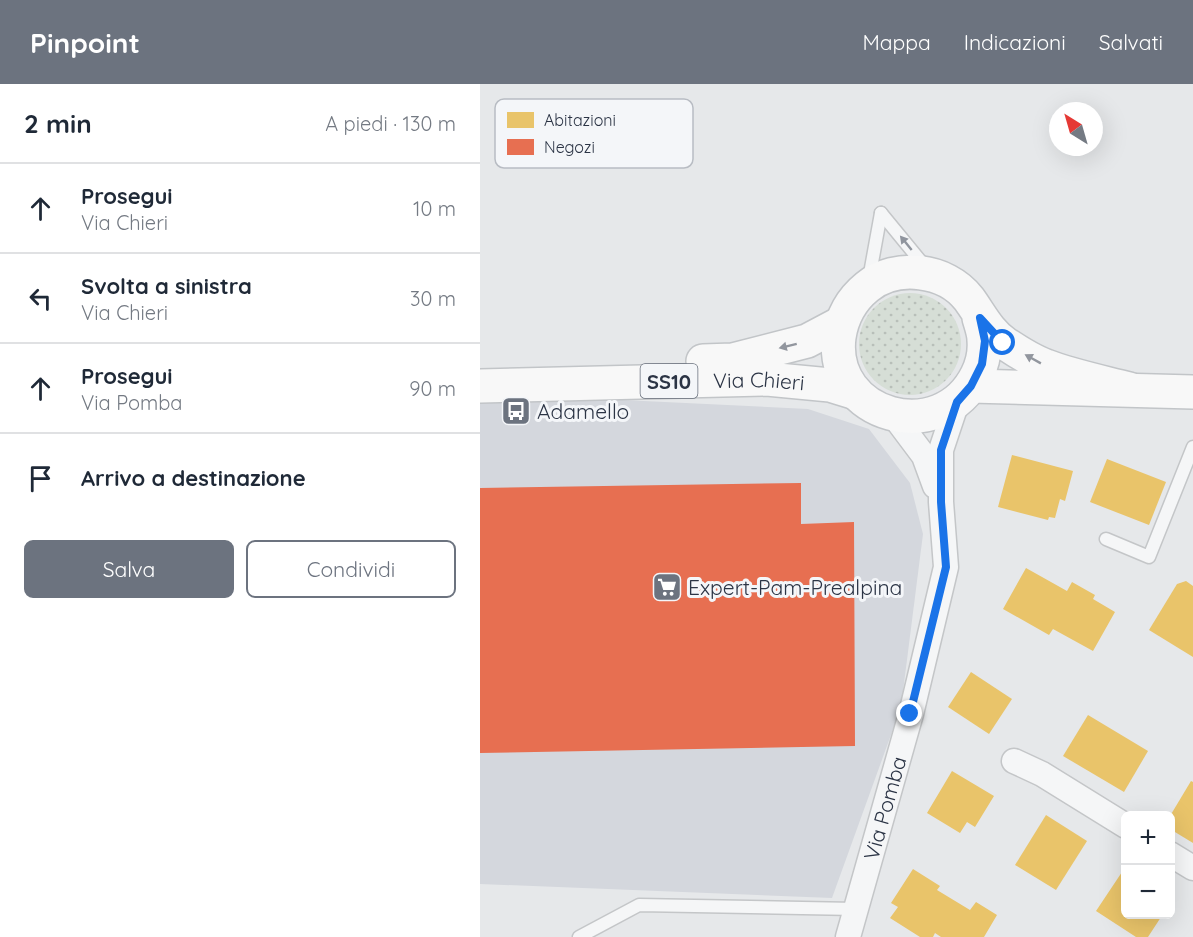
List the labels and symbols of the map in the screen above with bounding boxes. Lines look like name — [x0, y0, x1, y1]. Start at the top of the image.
legend — [495, 99, 693, 168]
north arrow — [1049, 102, 1103, 156]
text: Abitazioni — [544, 110, 616, 130]
text: Negozi — [544, 137, 595, 157]
one-way arrow — [901, 236, 913, 251]
route start — [989, 329, 1015, 355]
one-way arrow — [779, 342, 798, 352]
one-way arrow — [1025, 354, 1041, 365]
road number: SS10 — [640, 364, 698, 398]
street label: Via Chieri — [713, 366, 806, 396]
bus stop icon: Adamello — [500, 395, 532, 427]
place label: Adamello — [537, 398, 629, 424]
supermarket icon: Expert-Pam-Prealpina — [651, 571, 683, 603]
place label: Expert-Pam-Prealpina — [688, 574, 902, 600]
route end — [896, 700, 922, 726]
street label: Via Pomba — [857, 753, 911, 863]

